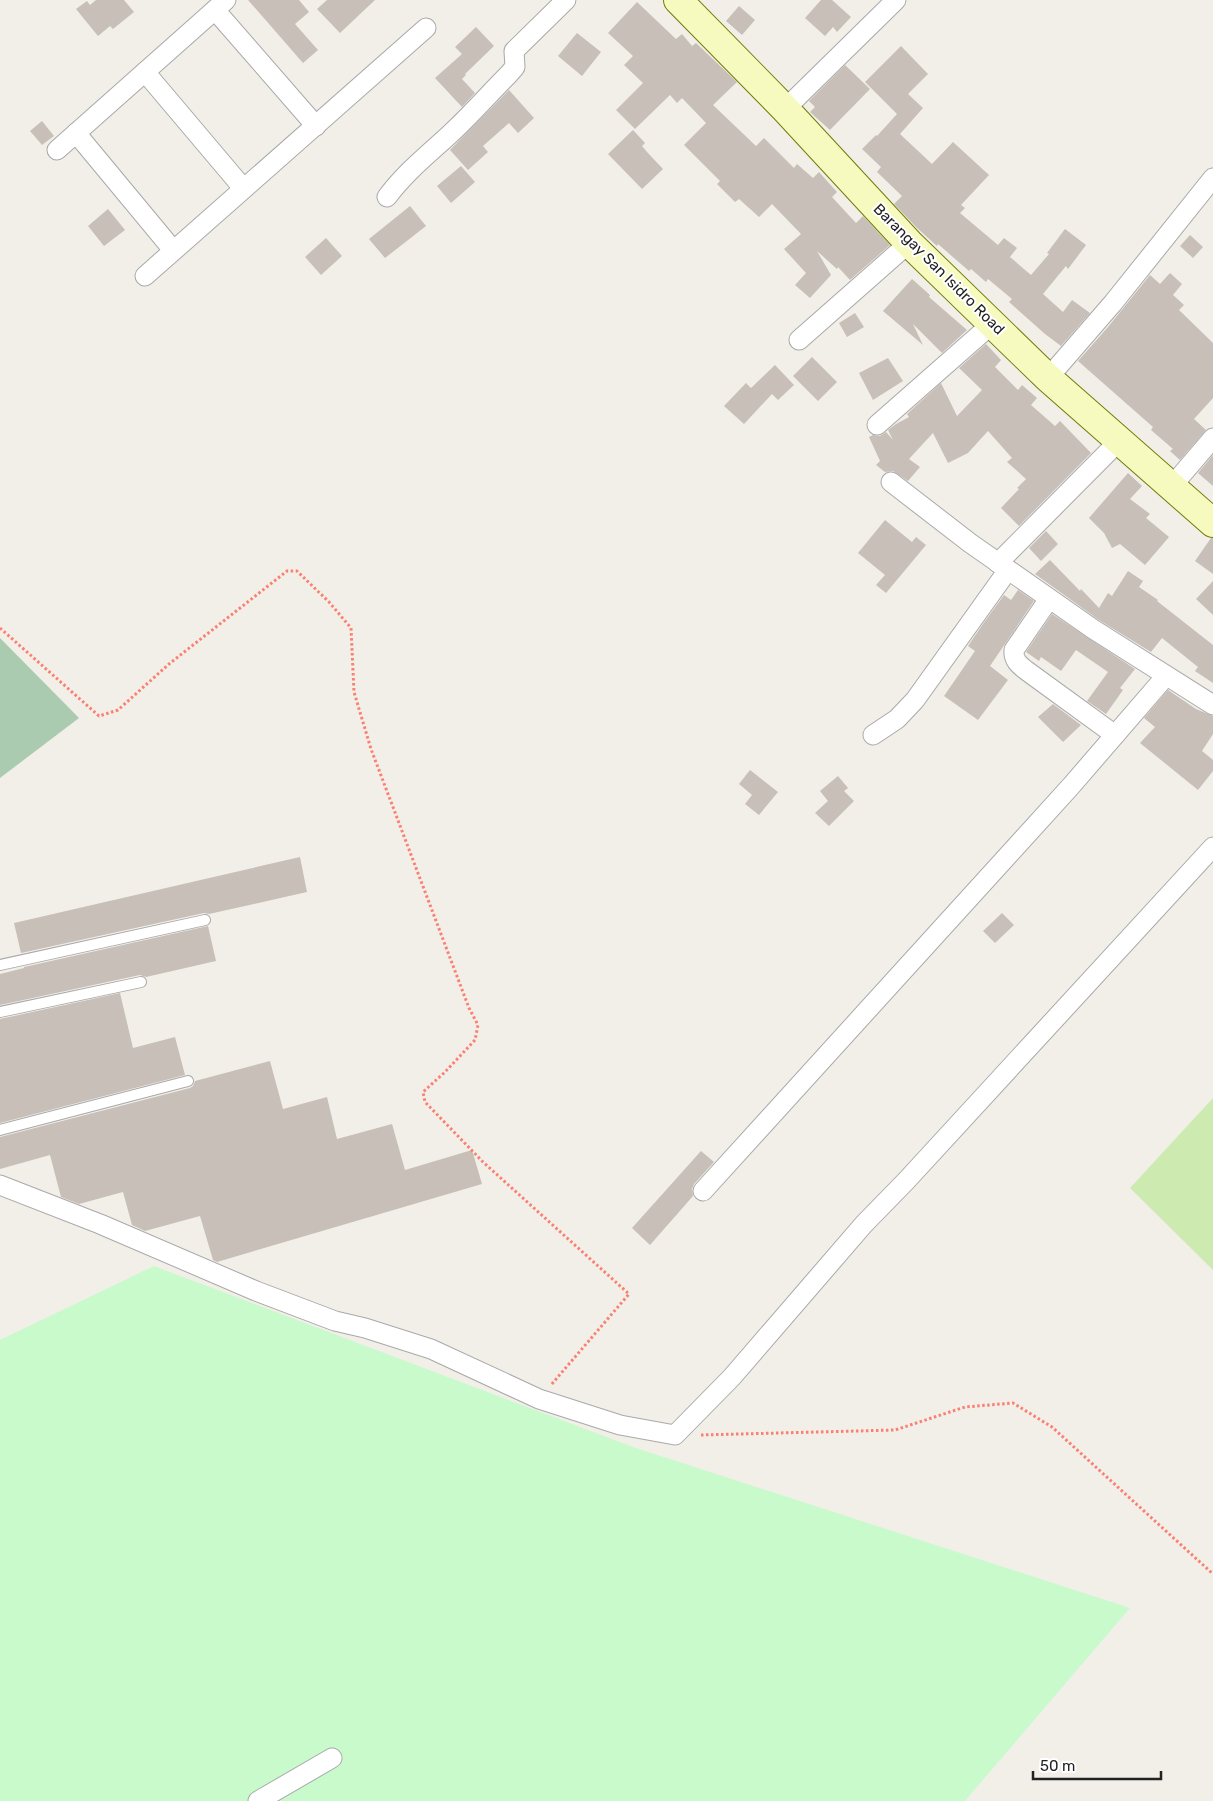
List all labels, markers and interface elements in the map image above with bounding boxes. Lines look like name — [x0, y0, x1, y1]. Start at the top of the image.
street label: Barangay San Isidro Road — [870, 200, 1008, 338]
scale bar — [1033, 1748, 1160, 1780]
text: 50 m — [1040, 1757, 1075, 1775]

